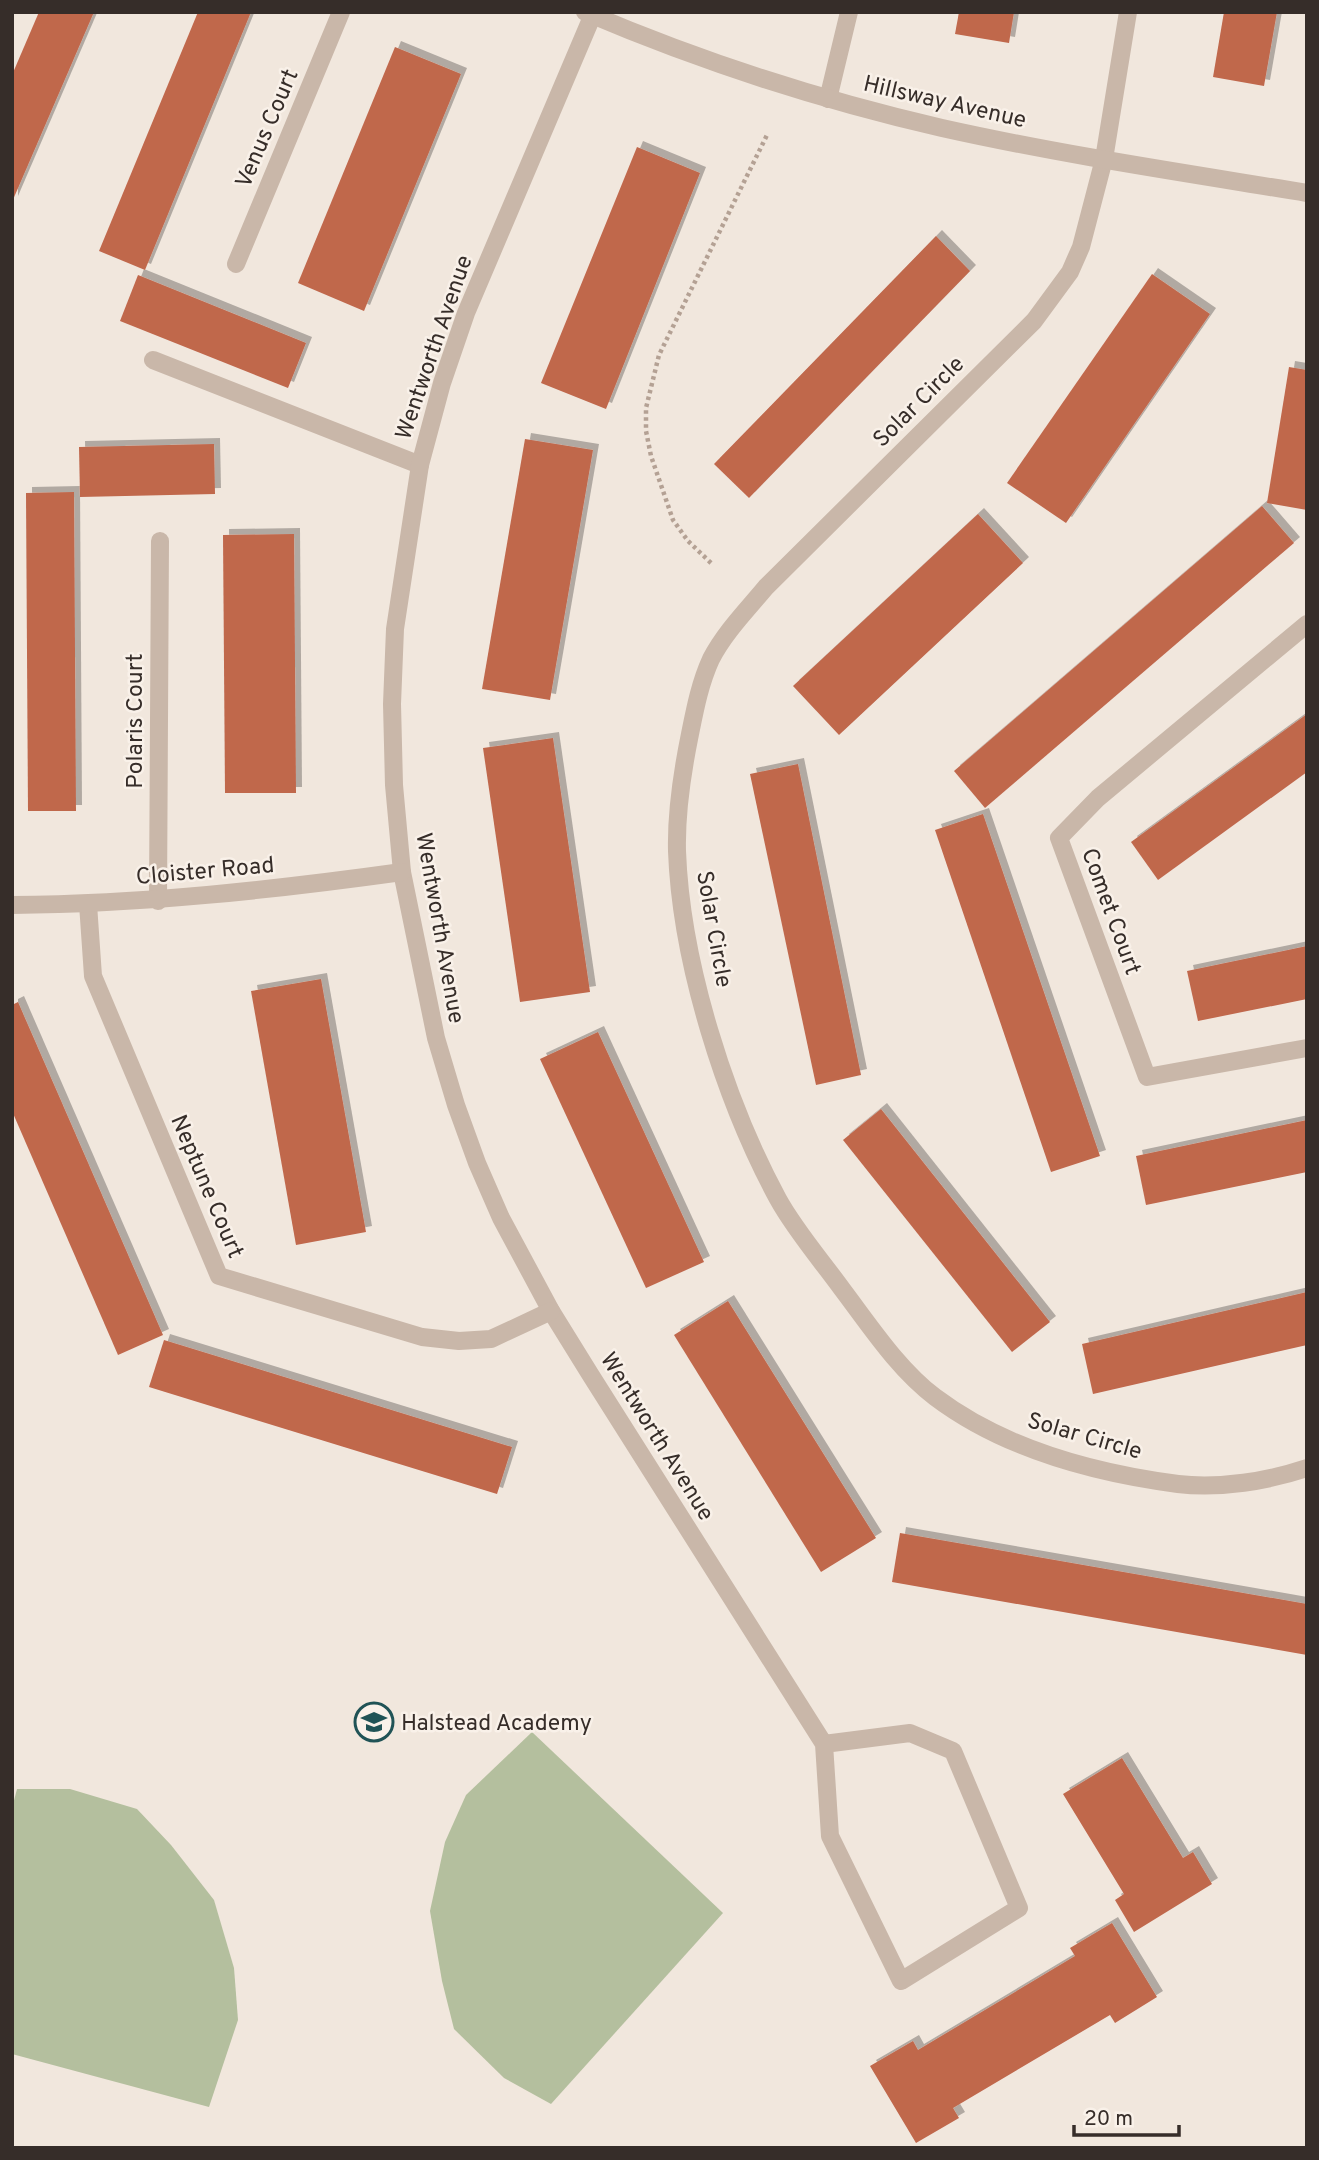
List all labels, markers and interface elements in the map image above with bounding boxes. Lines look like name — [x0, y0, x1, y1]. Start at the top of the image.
street label: Venus Court — [230, 65, 306, 193]
street label: Hillsway Avenue — [860, 71, 1029, 136]
street label: Wentworth Avenue — [390, 252, 481, 444]
street label: Solar Circle — [868, 351, 972, 455]
street label: Polaris Court — [122, 653, 151, 789]
street label: Wentworth Avenue — [407, 831, 470, 1026]
street label: Comet Court — [1073, 845, 1146, 979]
street label: Cloister Road — [135, 852, 276, 893]
street label: Solar Circle — [688, 869, 737, 990]
street label: Neptune Court — [162, 1111, 249, 1263]
street label: Wentworth Avenue — [592, 1348, 719, 1527]
street label: Solar Circle — [1024, 1407, 1145, 1468]
school or university icon: Halstead Academy — [353, 1701, 395, 1743]
place label: Halstead Academy — [401, 1710, 592, 1739]
scale bar — [1074, 2094, 1179, 2138]
text: 20 m — [1084, 2106, 1133, 2133]

